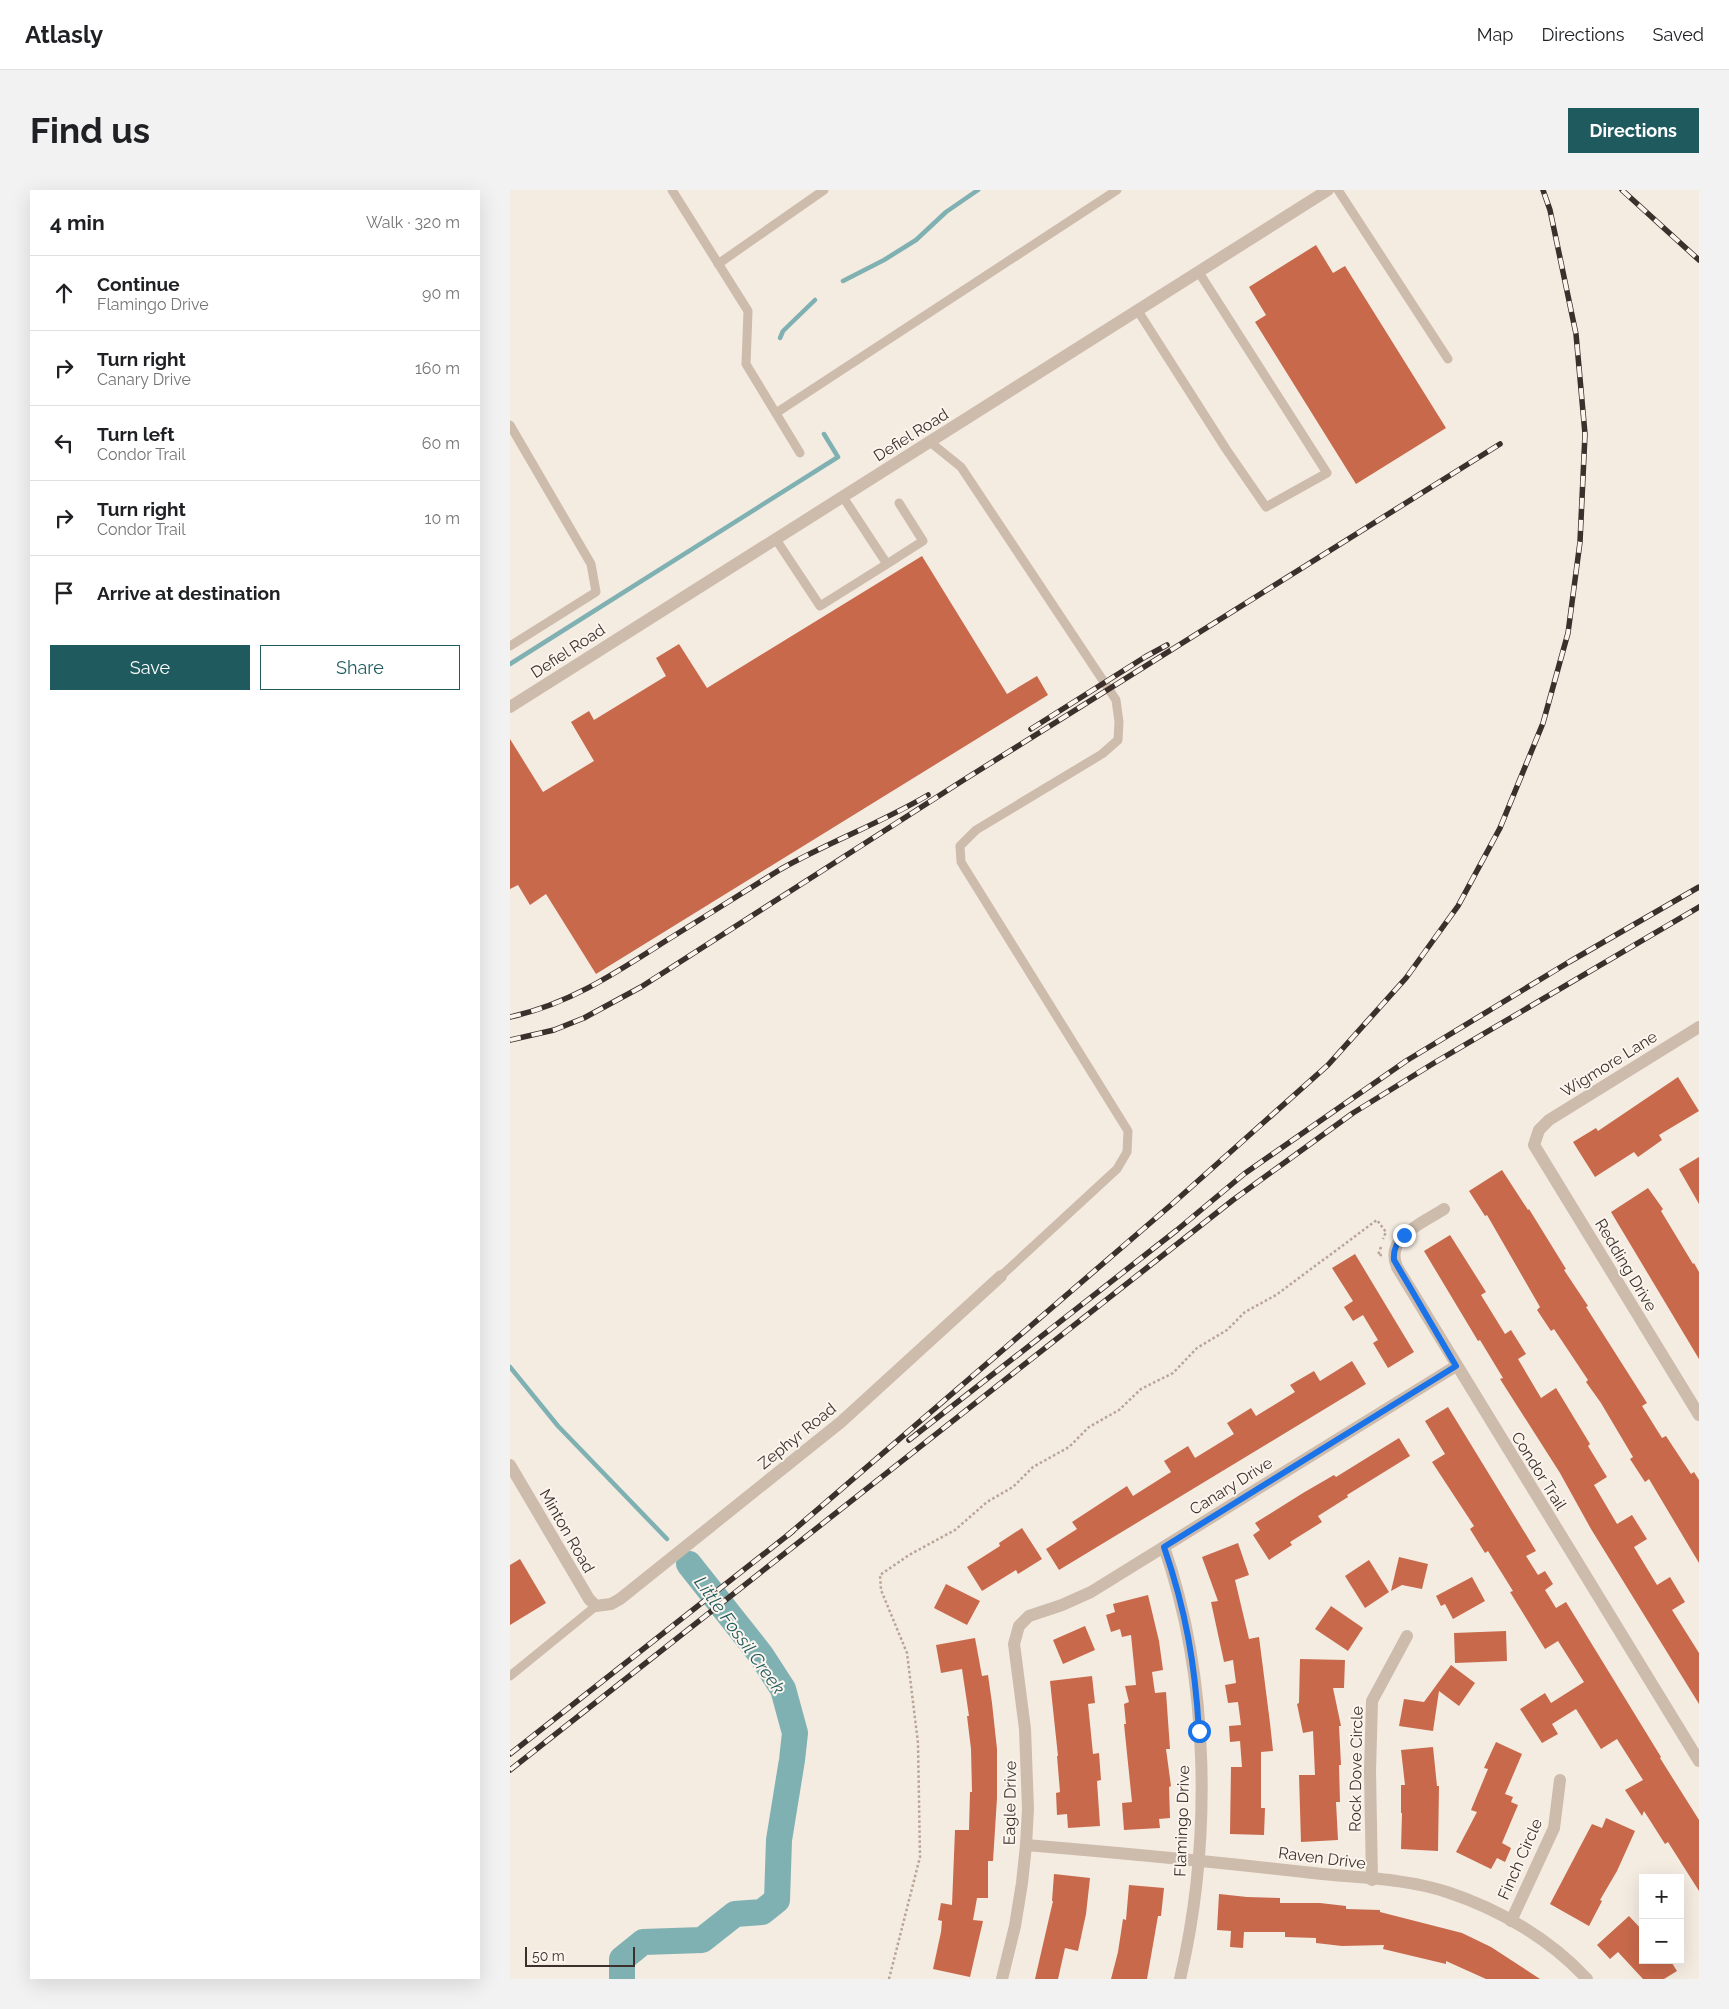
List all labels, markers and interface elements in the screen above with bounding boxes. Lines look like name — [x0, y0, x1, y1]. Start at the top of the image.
text: Atlasly — [25, 20, 103, 49]
text: Map — [1477, 24, 1513, 45]
text: Directions — [1541, 24, 1625, 45]
text: Saved — [1653, 24, 1704, 45]
button: Directions — [1568, 108, 1699, 153]
text: Find us — [30, 110, 150, 151]
text: 4 min — [50, 210, 105, 235]
text: Walk · 320 m — [366, 213, 460, 232]
text: Continue — [97, 273, 180, 295]
icon: ahead — [50, 279, 78, 307]
text: 90 m — [422, 284, 460, 303]
text: Flamingo Drive — [97, 295, 209, 314]
text: Turn right — [97, 348, 186, 370]
icon: right — [50, 354, 78, 382]
text: 160 m — [415, 359, 460, 378]
text: Canary Drive — [97, 370, 191, 389]
street label: Defiel Road — [870, 405, 952, 465]
text: Turn left — [97, 423, 174, 445]
icon: left — [50, 429, 78, 457]
text: 60 m — [422, 434, 460, 453]
text: Condor Trail — [97, 445, 186, 464]
text: Turn right — [97, 498, 186, 520]
icon: right — [50, 504, 78, 532]
text: 10 m — [425, 509, 460, 528]
text: Condor Trail — [97, 520, 186, 539]
icon: arrive — [50, 579, 78, 607]
text: Arrive at destination — [97, 582, 281, 604]
street label: Defiel Road — [527, 620, 609, 682]
button: Save — [50, 645, 250, 690]
button: Share — [260, 645, 460, 690]
street label: Wigmore Lane — [1557, 1027, 1661, 1101]
street label: Redding Drive — [1591, 1215, 1661, 1315]
route end — [1393, 1224, 1416, 1247]
street label: Zephyr Road — [754, 1399, 840, 1473]
street label: Condor Trail — [1507, 1428, 1571, 1514]
street label: Canary Drive — [1186, 1453, 1276, 1519]
street label: Minton Road — [535, 1486, 599, 1576]
water label: Little Fossil Creek — [690, 1572, 790, 1698]
street label: Rock Dove Circle — [1345, 1706, 1367, 1832]
route start — [1188, 1720, 1211, 1743]
street label: Eagle Drive — [1000, 1761, 1020, 1845]
street label: Flamingo Drive — [1171, 1765, 1193, 1877]
street label: Finch Circle — [1494, 1815, 1546, 1903]
street label: Raven Drive — [1277, 1843, 1367, 1873]
map controls — [1639, 1874, 1684, 1964]
button: + — [1639, 1874, 1684, 1919]
button: − — [1639, 1919, 1684, 1964]
scale bar — [525, 1944, 635, 1967]
text: 50 m — [532, 1948, 565, 1964]

